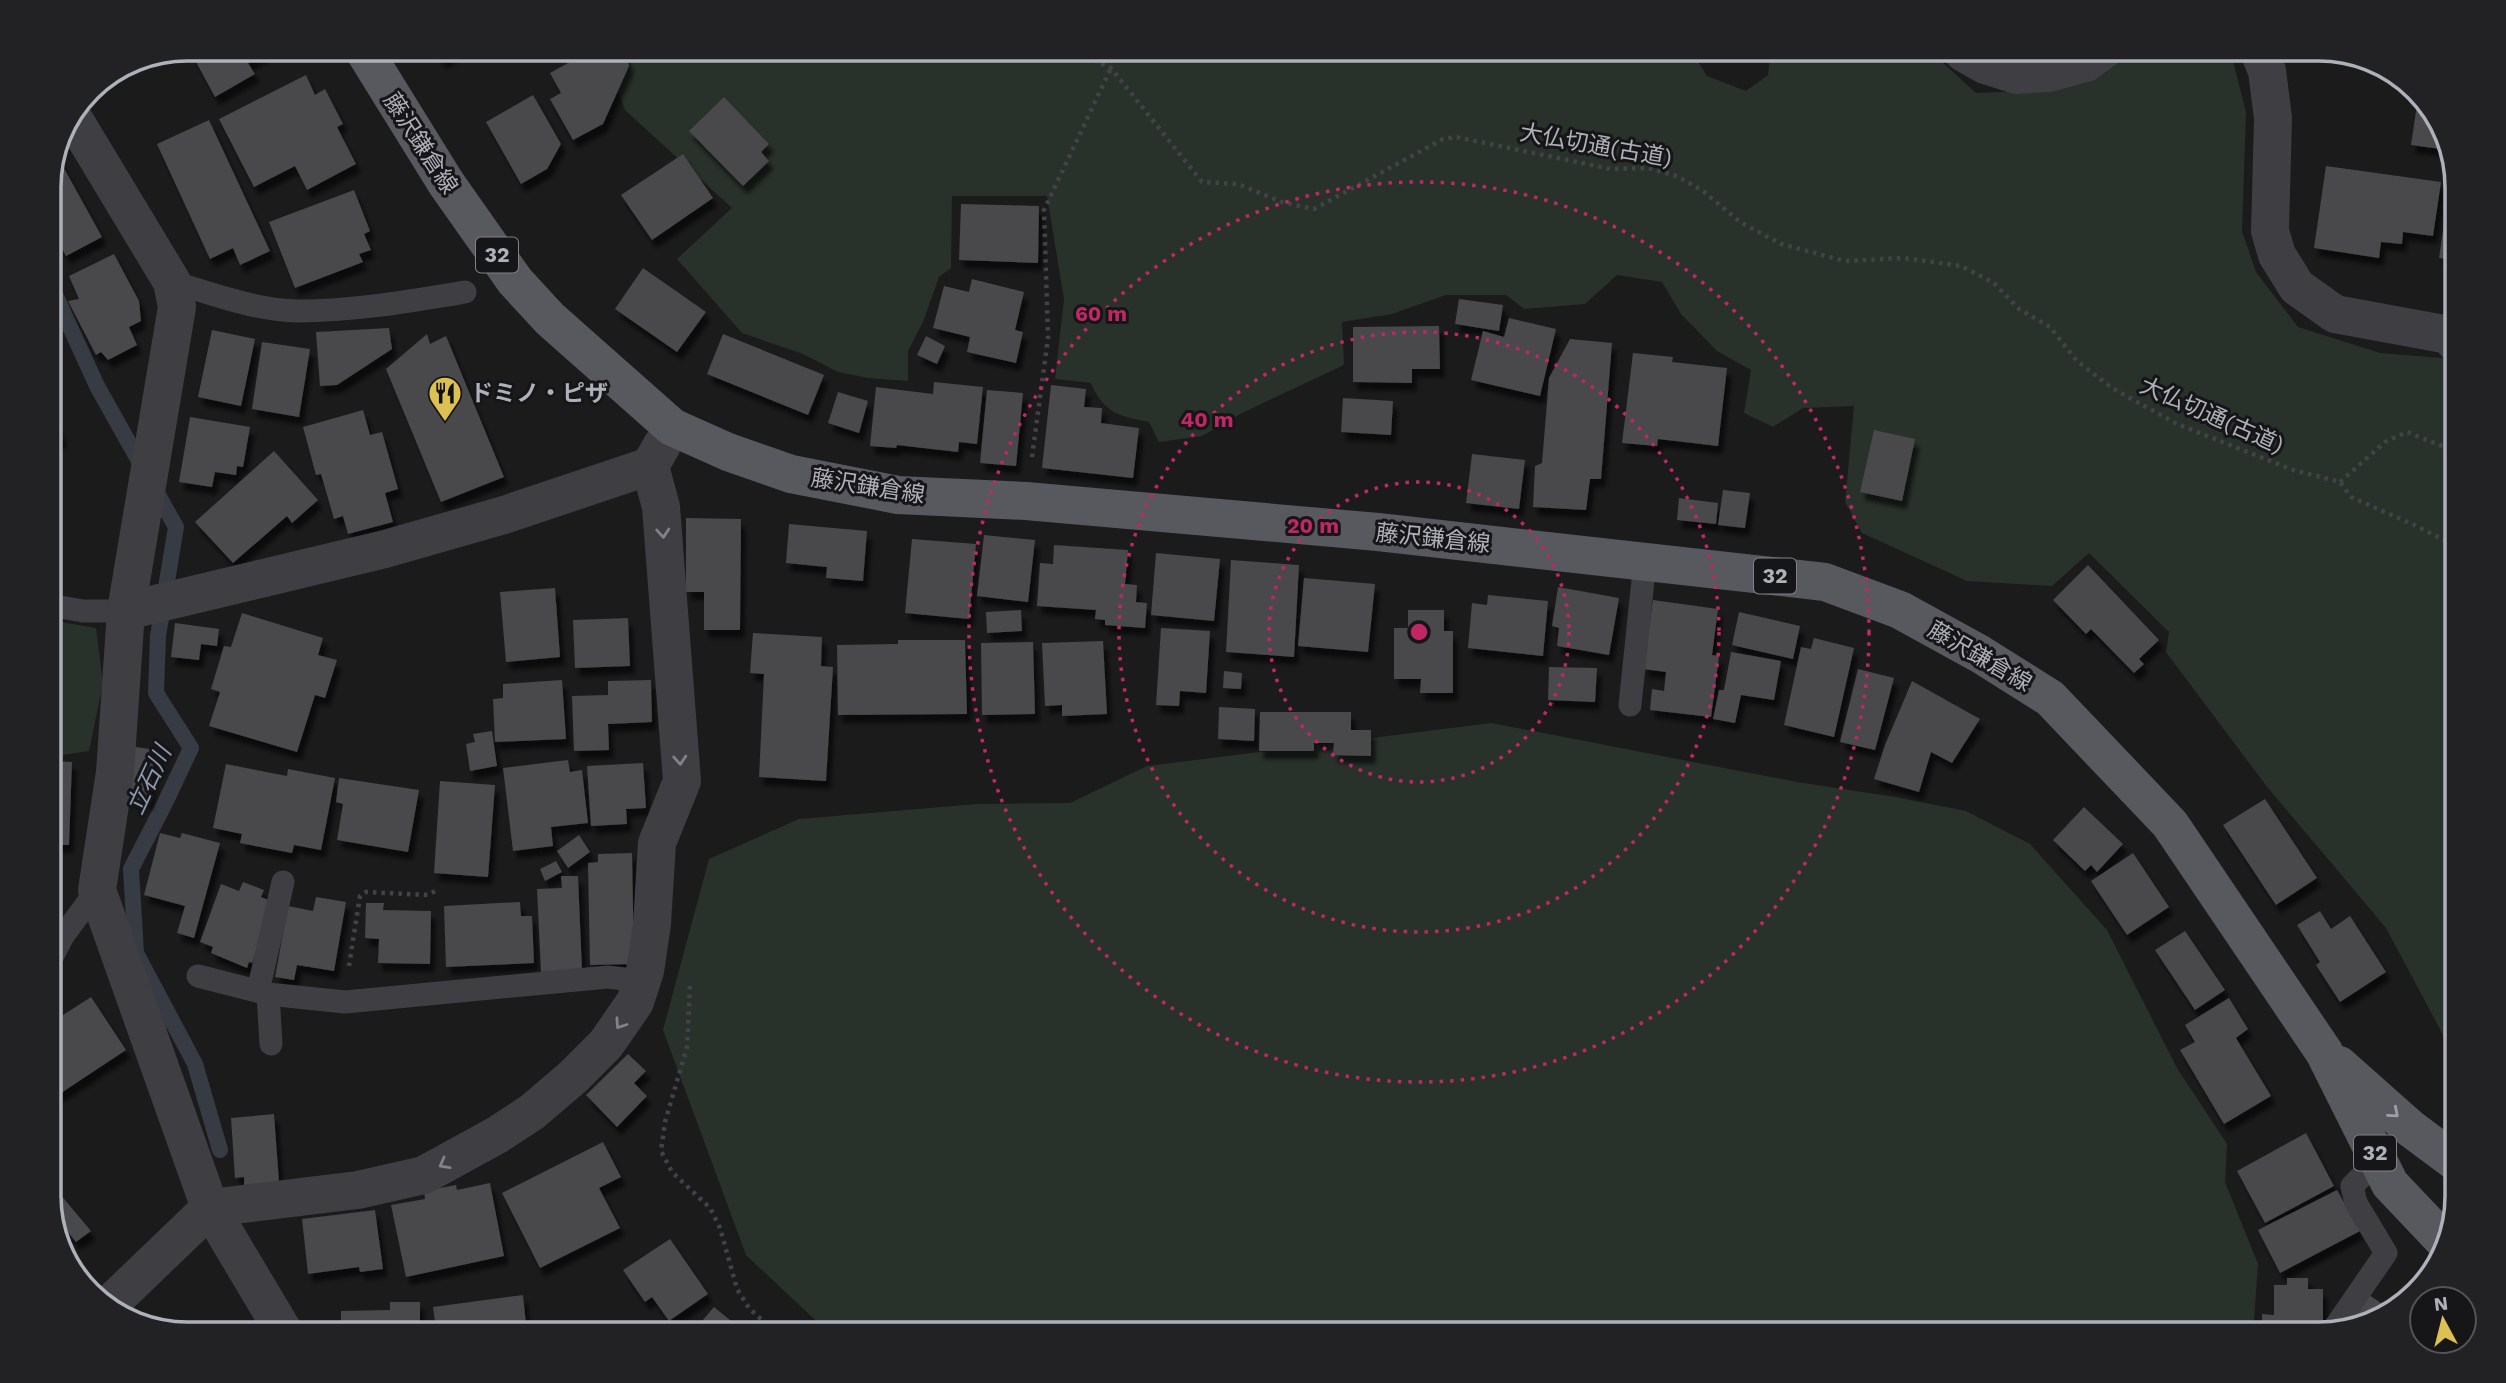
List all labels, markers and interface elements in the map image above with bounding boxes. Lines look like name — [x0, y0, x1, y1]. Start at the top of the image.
street label: 藤沢鎌倉線 — [378, 88, 463, 199]
street label: 大仏切通(古道) — [1518, 119, 1674, 172]
road number: 32 — [476, 238, 518, 272]
text: 60 m — [1075, 301, 1127, 326]
street label: 大仏切通(古道) — [2136, 372, 2288, 459]
restaurant icon: ドミノ・ピザ — [426, 374, 464, 423]
place label: ドミノ・ピザ — [470, 380, 608, 407]
text: 40 m — [1181, 407, 1233, 432]
street label: 藤沢鎌倉線 — [809, 464, 927, 509]
text: 20 m — [1287, 513, 1339, 538]
street label: 藤沢鎌倉線 — [1374, 519, 1492, 558]
one-way arrow — [655, 528, 670, 539]
road number: 32 — [1754, 558, 1796, 594]
street label: 藤沢鎌倉線 — [1923, 616, 2036, 697]
centre of rings — [1407, 620, 1431, 644]
water label: 立石川 — [121, 739, 178, 819]
one-way arrow — [673, 754, 688, 765]
one-way arrow — [615, 1017, 628, 1030]
one-way arrow — [2385, 1105, 2398, 1117]
road number: 32 — [2354, 1136, 2396, 1170]
one-way arrow — [438, 1156, 451, 1170]
north arrow — [2408, 1285, 2478, 1355]
text: N — [2433, 1291, 2449, 1316]

